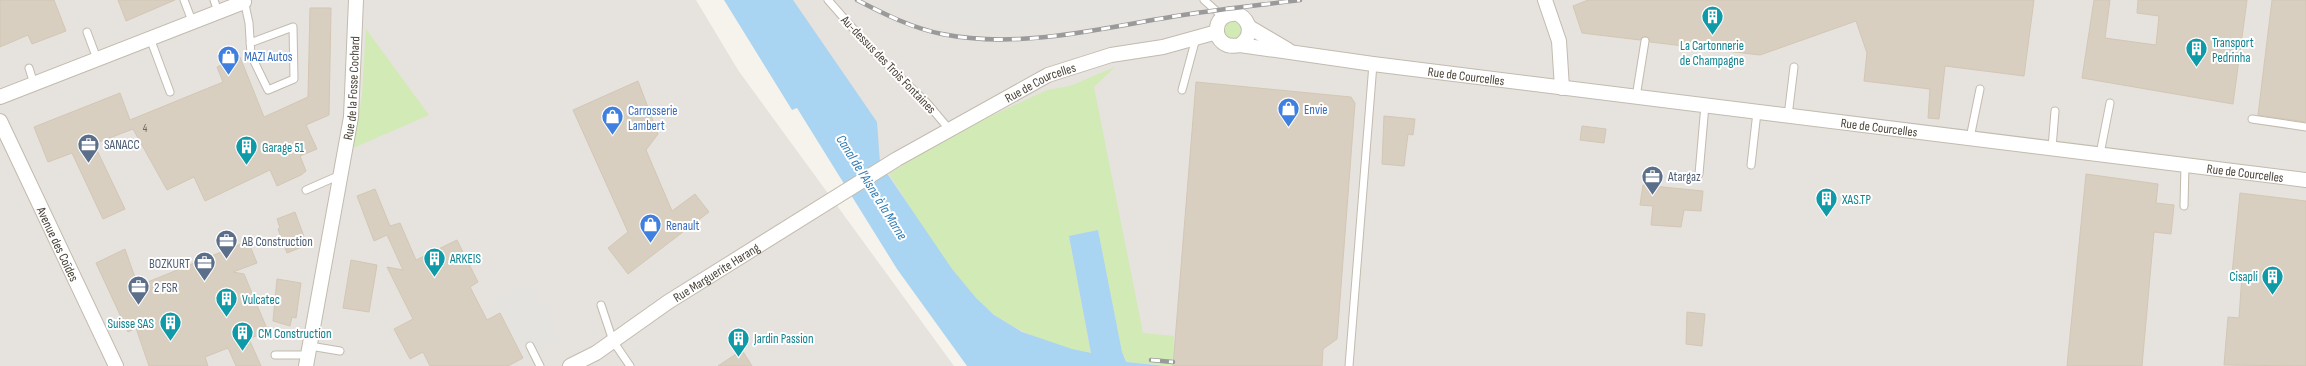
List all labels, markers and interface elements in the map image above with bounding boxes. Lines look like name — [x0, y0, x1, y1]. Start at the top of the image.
building icon: La Cartonnerie de Champagne — [1699, 4, 1725, 37]
street label: Au-dessus des Trois Fontaines — [837, 12, 939, 117]
place label: Transport Pedrinha — [2212, 35, 2254, 66]
street label: Rue de la Fosse Cochard — [340, 36, 363, 141]
building icon: Transport Pedrinha — [2184, 36, 2210, 69]
place label: La Cartonnerie de Champagne — [1680, 38, 1744, 69]
shop icon: MAZI Autos — [216, 43, 242, 76]
place label: MAZI Autos — [244, 49, 293, 65]
street label: Rue de Courcelles — [1002, 60, 1078, 107]
street label: Rue de Courcelles — [1427, 64, 1506, 89]
shop icon: Envie — [1275, 96, 1301, 129]
place label: Envie — [1304, 102, 1328, 118]
place label: Carrosserie Lambert — [628, 103, 678, 134]
shop icon: Carrosserie Lambert — [599, 104, 625, 137]
street label: Rue de Courcelles — [1840, 115, 1919, 141]
house number: 4 — [143, 122, 148, 135]
office icon: SANACC — [76, 131, 102, 164]
water label: Canal de l'Aisne à la Marne — [832, 132, 911, 243]
building icon: Garage 51 — [234, 134, 260, 167]
place label: SANACC — [104, 137, 140, 153]
place label: Garage 51 — [262, 140, 305, 156]
street label: Rue de Courcelles — [2206, 161, 2285, 186]
office icon: Atargaz — [1639, 163, 1665, 196]
place label: Atargaz — [1667, 169, 1701, 185]
building icon: XAS.TP — [1814, 186, 1840, 219]
place label: XAS.TP — [1841, 192, 1871, 208]
street label: Avenue des Coïdes — [32, 204, 82, 285]
shop icon: Renault — [637, 212, 663, 245]
place label: Renault — [666, 218, 699, 234]
office icon: AB Construction — [214, 228, 240, 261]
place label: AB Construction — [241, 234, 313, 250]
street label: Rue Marguerite Harang — [670, 240, 763, 306]
building icon: ARKEIS — [421, 245, 447, 278]
office icon: BOZKURT — [192, 250, 218, 283]
place label: ARKEIS — [449, 251, 481, 267]
place label: BOZKURT — [149, 256, 190, 272]
building icon: Cisapli — [2260, 263, 2286, 296]
place label: Cisapli — [2229, 269, 2258, 285]
office icon: 2 FSR — [125, 274, 151, 307]
place label: 2 FSR — [154, 280, 178, 296]
building icon: Vulcatec — [214, 286, 240, 319]
place label: Vulcatec — [242, 292, 280, 308]
building icon: Suisse SAS — [157, 310, 183, 343]
place label: Suisse SAS — [107, 316, 154, 332]
building icon: CM Construction — [230, 320, 256, 353]
building icon: Jardin Passion — [725, 325, 751, 358]
place label: CM Construction — [258, 326, 332, 342]
place label: Jardin Passion — [753, 331, 814, 347]

